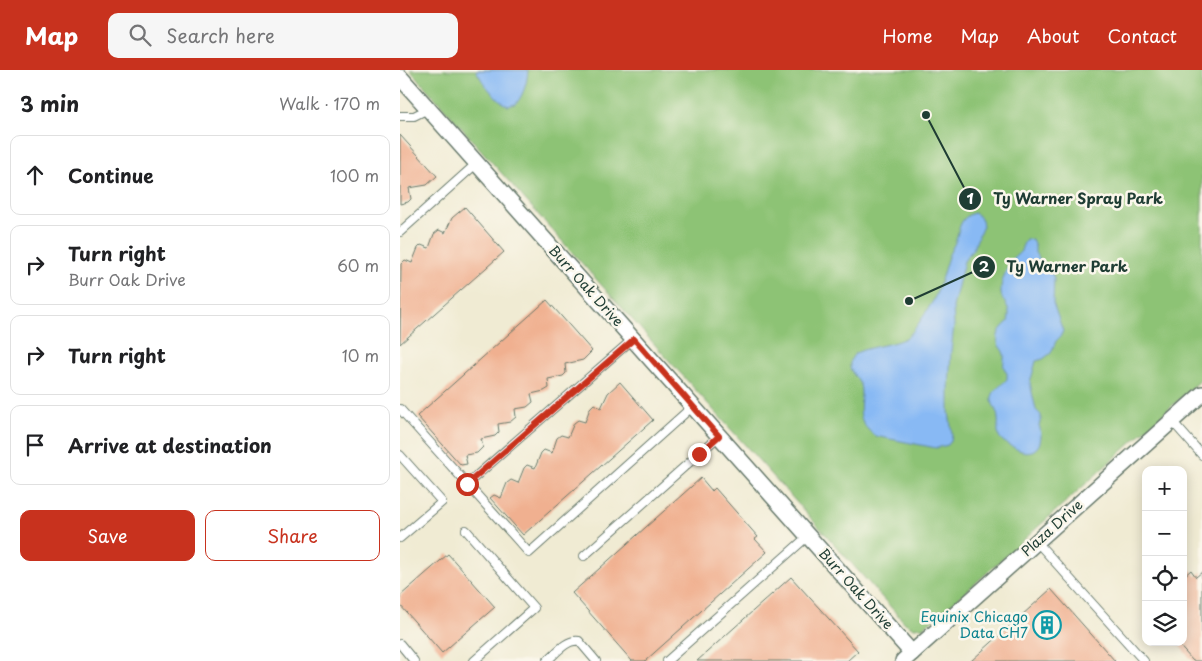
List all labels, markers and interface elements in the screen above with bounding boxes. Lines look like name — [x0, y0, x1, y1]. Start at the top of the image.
search box — [108, 13, 458, 58]
text: Map — [25, 17, 78, 53]
icon: search — [126, 21, 154, 49]
text: Search here — [166, 21, 275, 49]
text: Home — [882, 22, 932, 49]
text: Map — [960, 22, 999, 49]
text: About — [1027, 22, 1079, 49]
text: Contact — [1107, 22, 1177, 49]
text: 3 min — [20, 87, 79, 119]
text: Walk · 170 m — [279, 91, 380, 115]
icon: ahead — [21, 161, 49, 189]
text: Continue — [68, 161, 154, 189]
text: 100 m — [330, 163, 379, 187]
callout: Ty Warner Spray Park — [957, 184, 1173, 214]
text: 1 — [966, 186, 974, 209]
text: Ty Warner Spray Park — [993, 186, 1163, 209]
text: Turn right — [68, 239, 166, 267]
street label: Burr Oak Drive — [544, 240, 629, 331]
icon: right — [21, 251, 49, 279]
callout: Ty Warner Park — [971, 252, 1138, 282]
text: 60 m — [337, 253, 379, 277]
text: 2 — [979, 254, 990, 277]
text: Ty Warner Park — [1006, 254, 1128, 277]
text: Burr Oak Drive — [68, 267, 186, 291]
icon: right — [21, 341, 49, 369]
text: Turn right — [68, 341, 166, 369]
text: 10 m — [342, 343, 379, 367]
icon: arrive — [21, 431, 49, 459]
text: Arrive at destination — [68, 431, 272, 459]
route end — [688, 443, 711, 466]
map controls — [1142, 466, 1187, 646]
button: + — [1142, 466, 1187, 511]
route start — [456, 473, 479, 496]
street label: Plaza Drive — [1016, 494, 1087, 561]
button: Save — [20, 510, 195, 561]
button: Share — [205, 510, 380, 561]
button: − — [1142, 511, 1187, 556]
street label: Burr Oak Drive — [814, 543, 899, 634]
button: locate — [1142, 556, 1187, 601]
button: layers — [1142, 601, 1187, 646]
place label: Equinix Chicago Data CH7 — [921, 606, 1028, 643]
building icon: Equinix Chicago Data CH7 — [1032, 610, 1062, 640]

